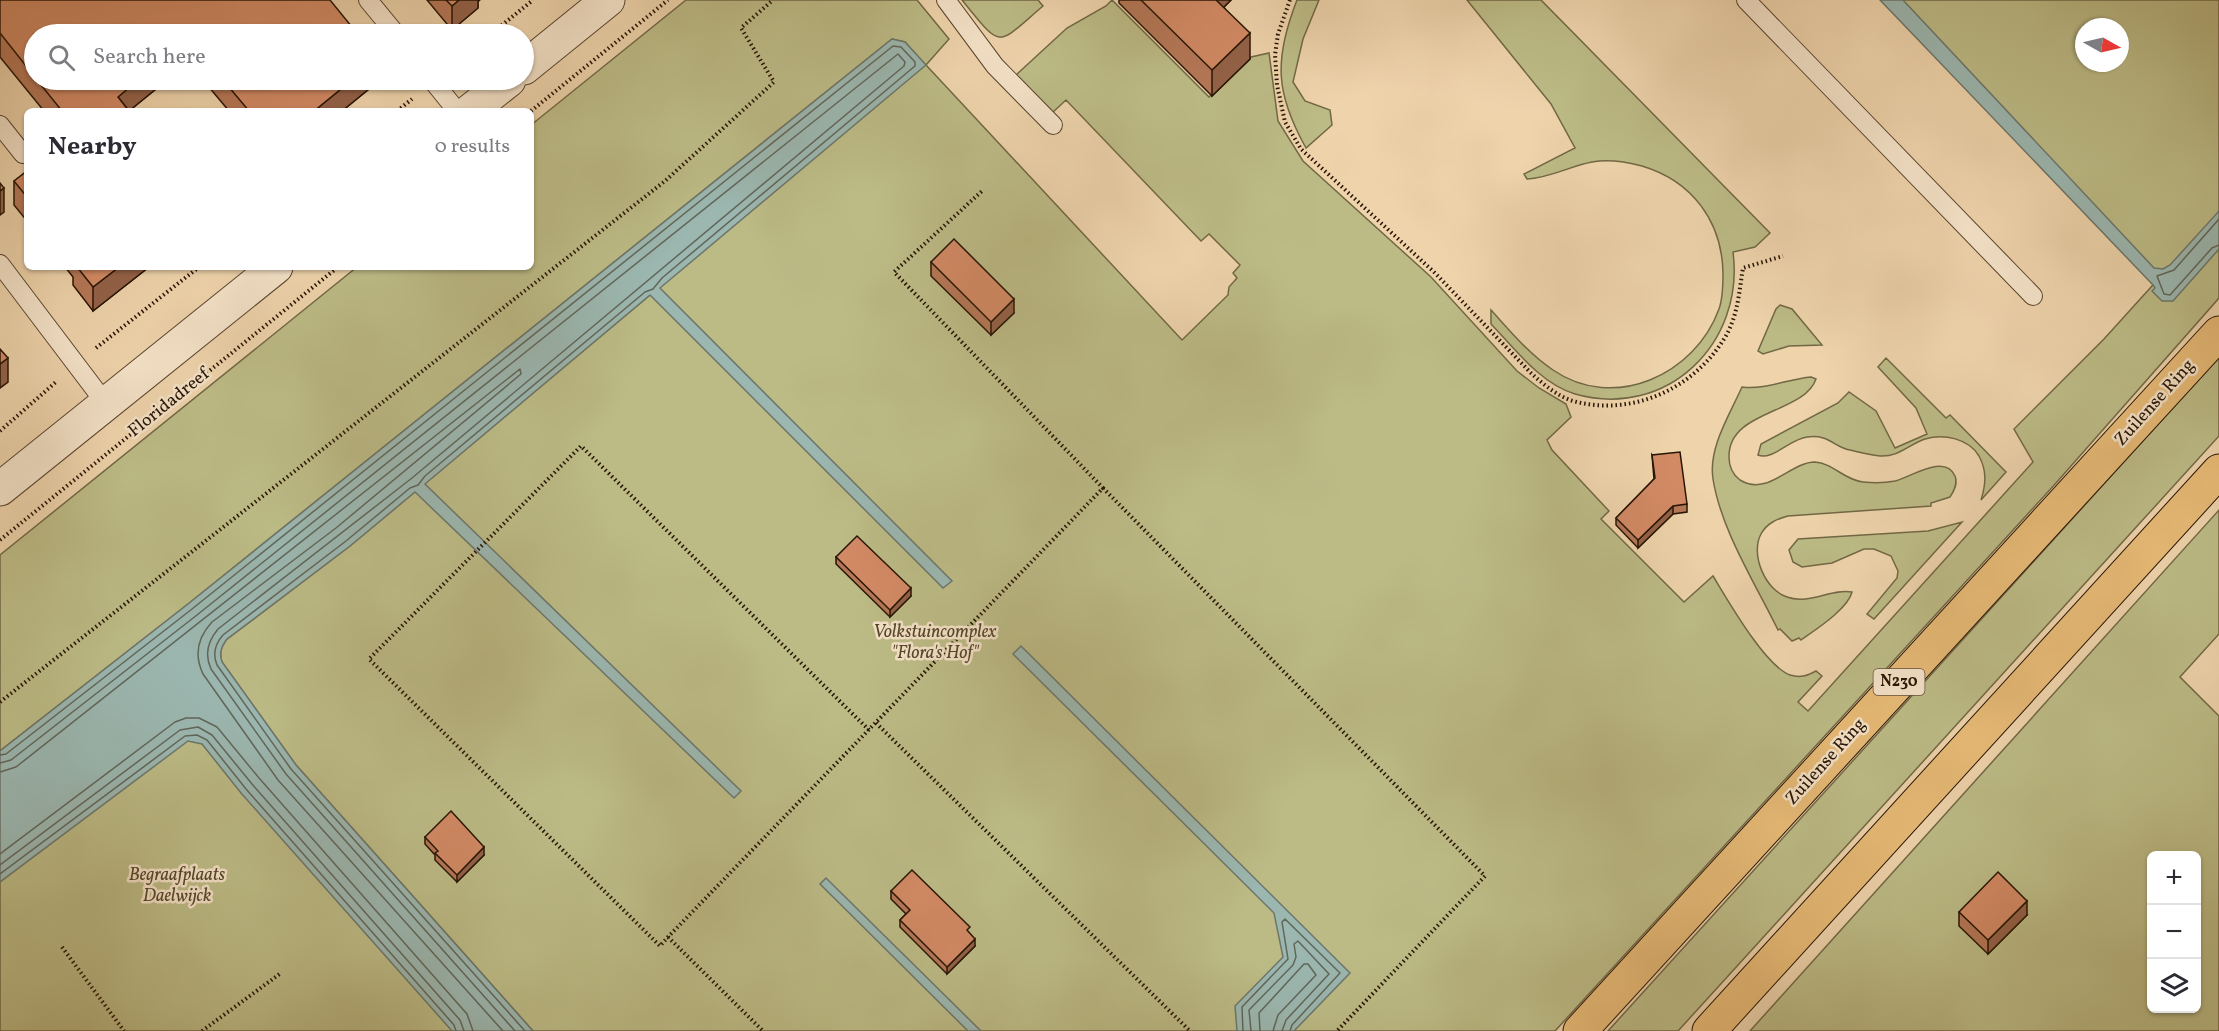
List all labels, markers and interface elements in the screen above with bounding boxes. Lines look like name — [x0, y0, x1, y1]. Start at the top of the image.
north arrow — [2075, 18, 2129, 72]
search box — [24, 24, 534, 90]
icon: search — [45, 41, 78, 74]
text: Search here — [93, 42, 206, 73]
text: Nearby — [48, 129, 137, 165]
text: 0 results — [435, 133, 510, 161]
street label: Zuilense Ring — [2109, 354, 2201, 452]
street label: Floridadreef — [123, 361, 216, 444]
park label: Volkstuincomplex "Flora's Hof" — [873, 620, 997, 666]
road number: N230 — [1874, 669, 1924, 695]
street label: Zuilense Ring — [1780, 713, 1872, 811]
map controls — [2147, 851, 2201, 1013]
button: + — [2147, 851, 2201, 905]
park label: Begraafplaats Daelwijck — [129, 863, 226, 909]
button: − — [2147, 905, 2201, 959]
button: layers — [2147, 959, 2201, 1013]

